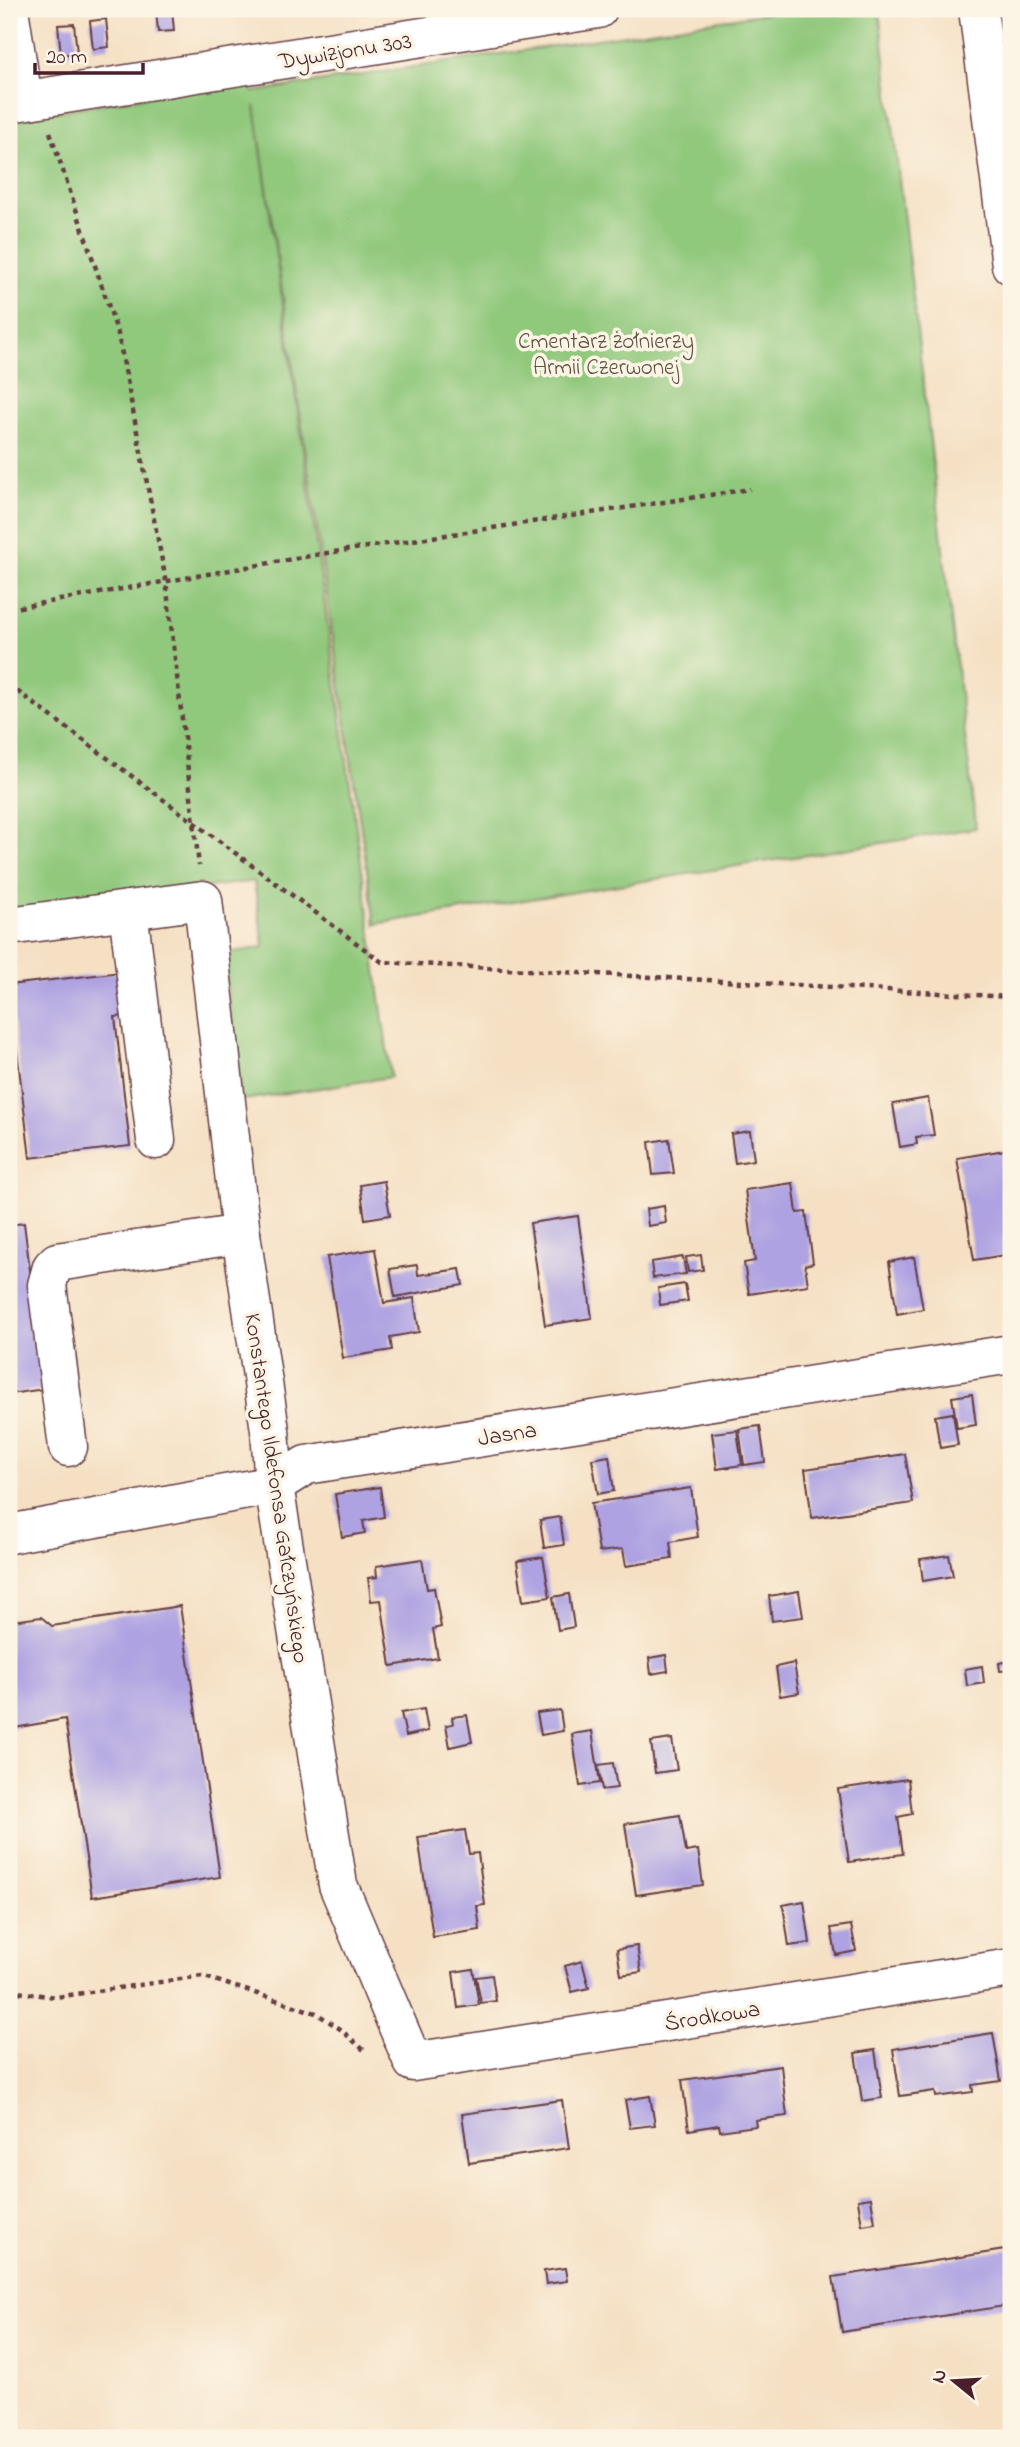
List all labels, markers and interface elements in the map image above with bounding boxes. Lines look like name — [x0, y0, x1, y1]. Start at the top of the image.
street label: Dywizjonu 303 — [276, 26, 415, 81]
scale bar — [35, 32, 144, 76]
text: 20 m — [46, 43, 87, 73]
park label: Cmentarz żołnierzy Armii Czerwonej — [518, 326, 694, 385]
street label: Konstantego Ildefonsa Gałczyńskiego — [233, 1311, 316, 1666]
street label: Jasna — [476, 1415, 539, 1456]
street label: Środkowa — [662, 1994, 763, 2041]
north arrow — [918, 2346, 988, 2416]
text: N — [925, 2366, 955, 2387]

